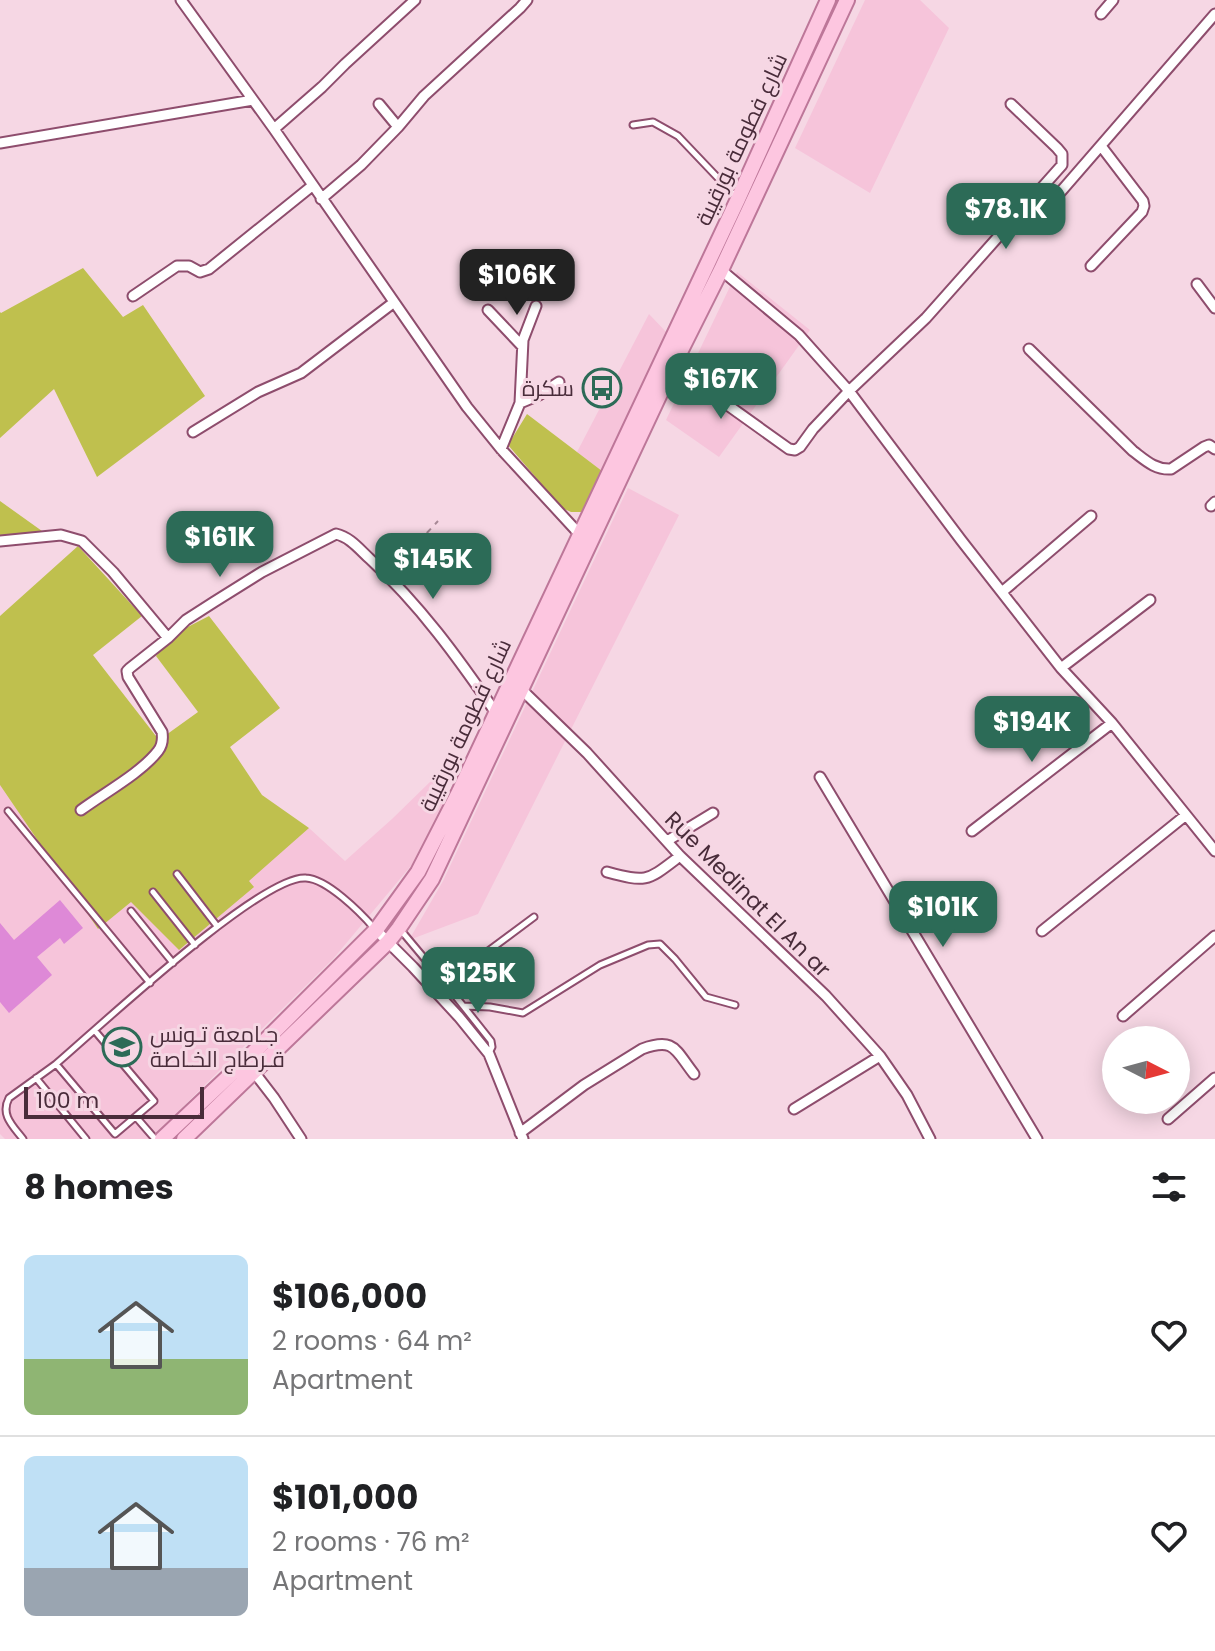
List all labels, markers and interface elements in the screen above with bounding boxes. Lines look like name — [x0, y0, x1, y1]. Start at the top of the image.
street label: شارع فطومة بورقيبة — [688, 48, 795, 231]
pin: $78.1K — [941, 183, 1071, 251]
text: $78.1K — [964, 191, 1048, 227]
pin: $106K — [461, 249, 573, 317]
text: $106K — [478, 257, 556, 293]
pin: $167K — [665, 353, 777, 421]
text: $167K — [683, 361, 759, 397]
bus stop icon: سكرة — [581, 367, 623, 409]
place label: سكرة — [522, 373, 574, 404]
pin: $161K — [164, 511, 276, 579]
text: $161K — [184, 519, 256, 555]
pin: $145K — [377, 533, 489, 601]
text: $145K — [393, 541, 473, 577]
street label: شارع فطومة بورقيبة — [412, 634, 519, 817]
pin: $194K — [976, 696, 1088, 764]
text: $194K — [993, 704, 1071, 740]
street label: Rue Medinat El An ar — [658, 805, 837, 984]
pin: $101K — [887, 881, 999, 949]
text: $101K — [907, 889, 979, 925]
pin: $125K — [422, 947, 534, 1015]
text: $125K — [440, 955, 516, 991]
place label: جـامعة تـونس قـرطاج الخـاصة — [150, 1019, 285, 1075]
school or university icon: جـامعة تـونس قـرطاج الخـاصة — [101, 1026, 143, 1068]
north arrow — [1102, 1026, 1190, 1114]
map controls — [1102, 1026, 1190, 1114]
scale bar — [24, 1083, 204, 1119]
text: 100 m — [36, 1085, 99, 1116]
text: 8 homes — [24, 1163, 174, 1211]
icon: filters — [1147, 1165, 1191, 1209]
text: $106,000 — [272, 1272, 427, 1320]
icon: home — [88, 1287, 184, 1383]
icon: heart — [1147, 1313, 1191, 1357]
text: 2 rooms · 64 m² — [272, 1323, 472, 1359]
text: Apartment — [272, 1362, 413, 1398]
text: $101,000 — [272, 1473, 418, 1521]
icon: home — [88, 1488, 184, 1584]
icon: heart — [1147, 1514, 1191, 1558]
text: 2 rooms · 76 m² — [272, 1524, 470, 1560]
text: Apartment — [272, 1563, 413, 1599]

